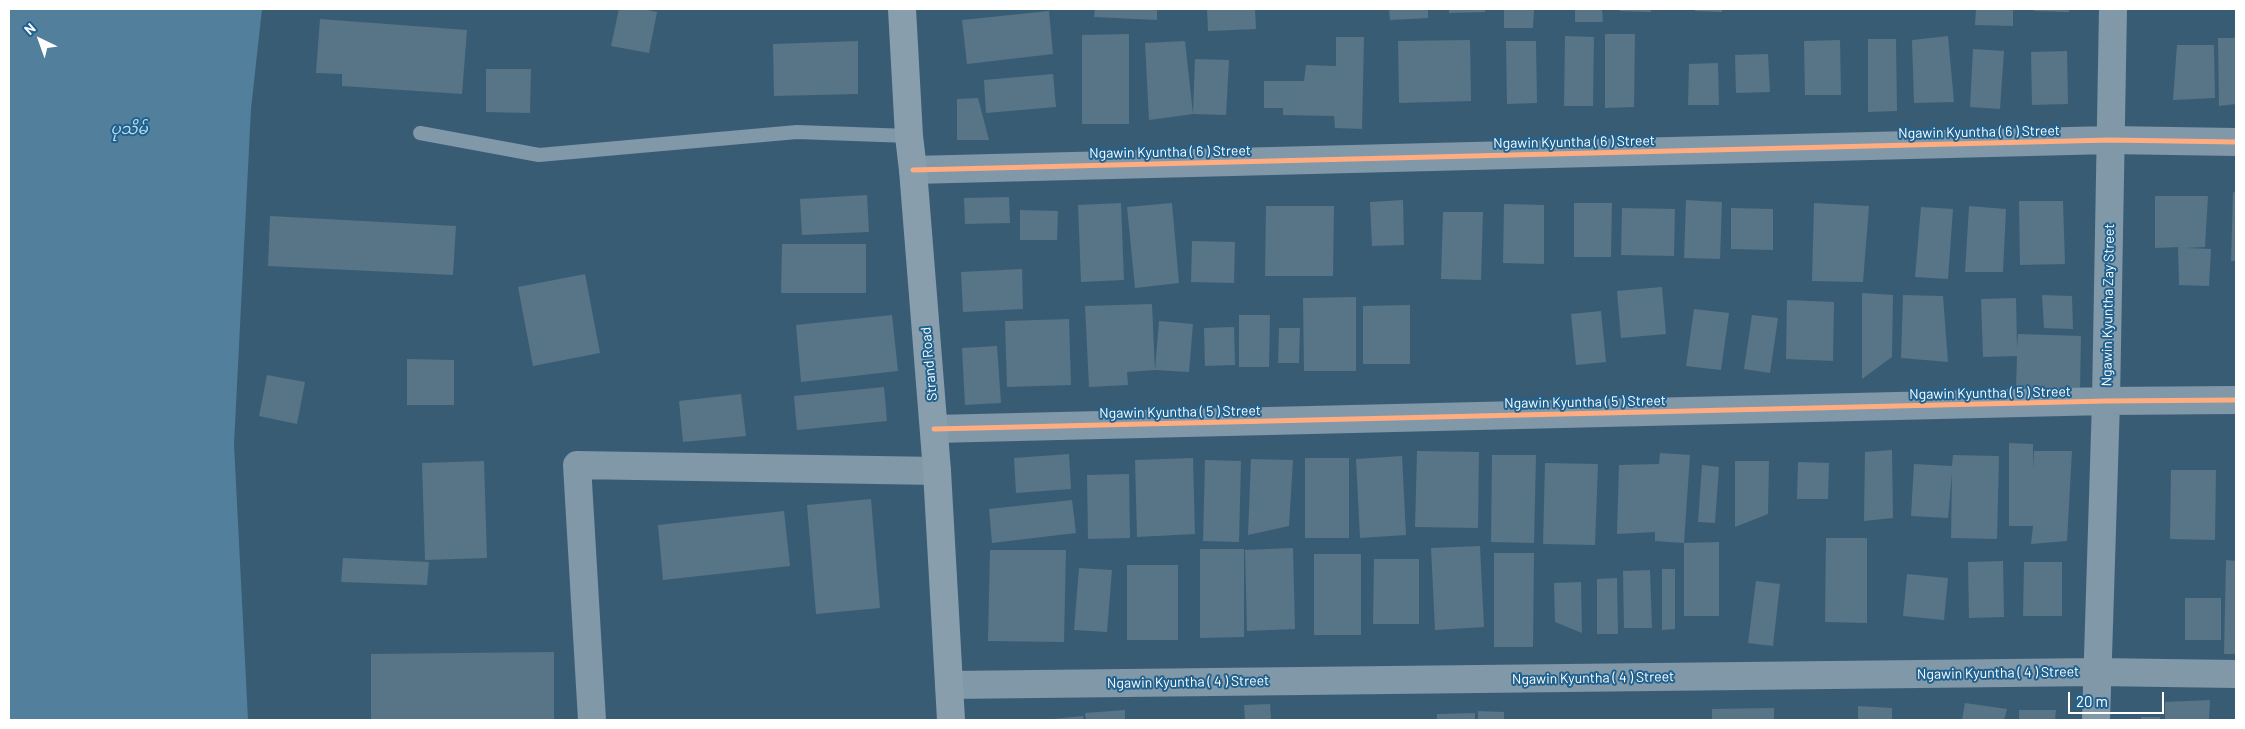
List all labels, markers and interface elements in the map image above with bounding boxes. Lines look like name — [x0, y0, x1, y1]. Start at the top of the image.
north arrow — [15, 15, 65, 65]
text: N — [20, 19, 39, 38]
water label: ပုသိမ် — [110, 120, 148, 138]
street label: Ngawin Kyuntha ( 6 ) Street — [1898, 122, 2060, 142]
street label: Ngawin Kyuntha ( 6 ) Street — [1493, 132, 1655, 152]
street label: Ngawin Kyuntha ( 6 ) Street — [1089, 142, 1251, 162]
street label: Ngawin Kyuntha Zay Street — [2098, 224, 2118, 386]
street label: Strand Road — [917, 326, 941, 402]
street label: Ngawin Kyuntha ( 5 ) Street — [1909, 383, 2071, 403]
street label: Ngawin Kyuntha ( 5 ) Street — [1504, 392, 1666, 412]
street label: Ngawin Kyuntha ( 5 ) Street — [1099, 402, 1261, 422]
street label: Ngawin Kyuntha ( 4 ) Street — [1917, 663, 2079, 683]
street label: Ngawin Kyuntha ( 4 ) Street — [1512, 668, 1674, 688]
street label: Ngawin Kyuntha ( 4 ) Street — [1107, 672, 1269, 692]
scale bar — [2070, 682, 2166, 714]
text: 20 m — [2076, 692, 2108, 710]

